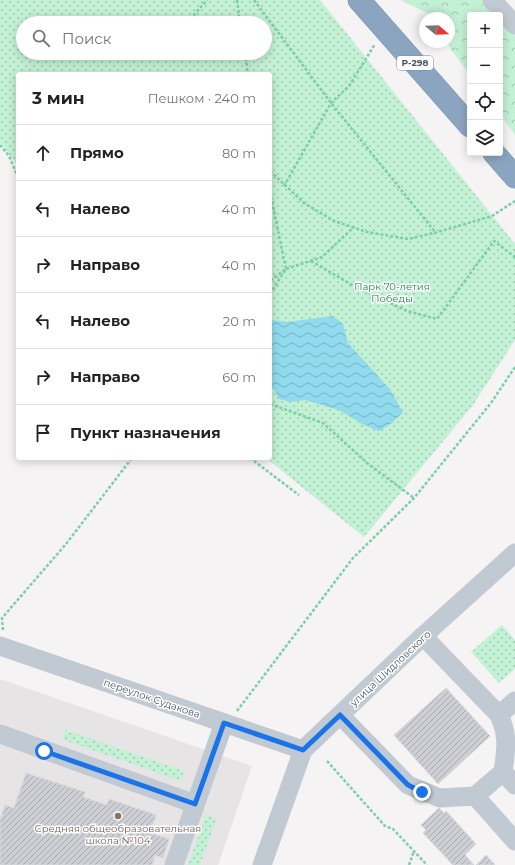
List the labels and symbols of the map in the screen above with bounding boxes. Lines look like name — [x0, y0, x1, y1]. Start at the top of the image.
north arrow — [419, 12, 455, 48]
road number: Р-298 — [397, 56, 433, 70]
park label: Парк 70-летия Победы — [354, 280, 430, 305]
street label: улица Шидловского — [347, 628, 433, 710]
street label: переулок Судакова — [102, 676, 202, 721]
route start — [35, 742, 53, 760]
route end — [413, 783, 431, 801]
marker: Средняя общеобразовательная школа №104 — [113, 811, 123, 821]
place label: Средняя общеобразовательная школа №104 — [35, 822, 201, 847]

